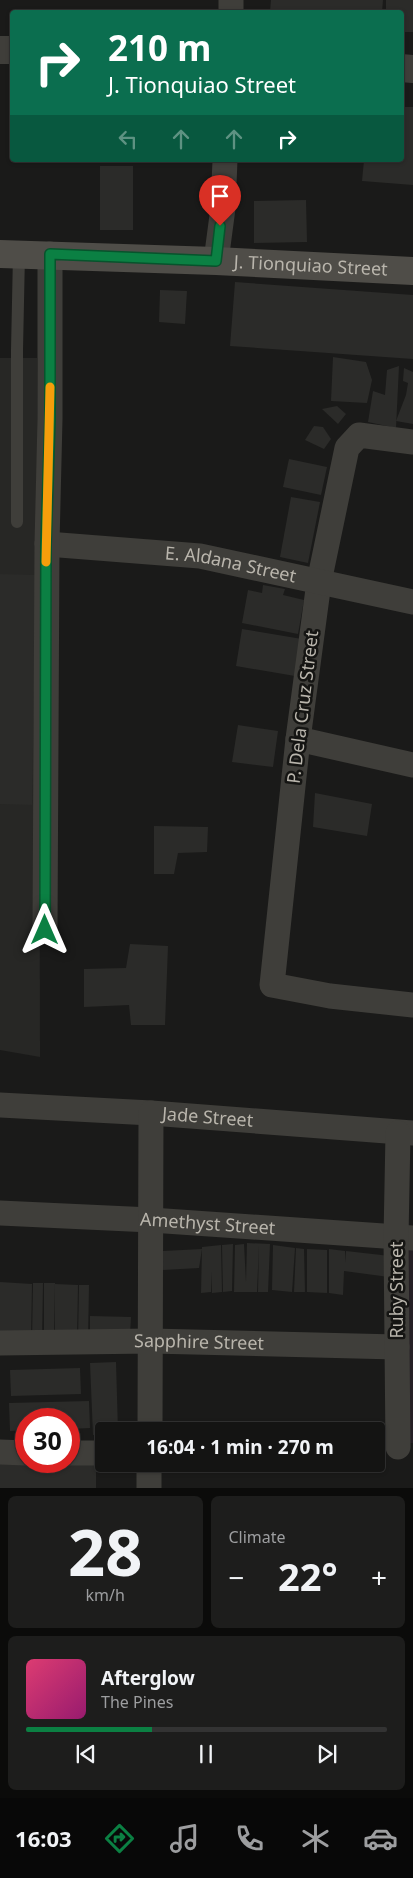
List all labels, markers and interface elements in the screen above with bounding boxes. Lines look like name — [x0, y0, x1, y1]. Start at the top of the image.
text: 210 m — [108, 24, 211, 71]
icon: right — [25, 30, 90, 95]
text: J. Tionquiao Street — [108, 69, 296, 99]
icon: left — [114, 125, 142, 153]
icon: ahead — [167, 125, 195, 153]
icon: ahead — [220, 125, 248, 153]
icon: right — [273, 125, 301, 153]
pin — [199, 175, 241, 226]
icon: arrive — [206, 182, 234, 210]
street label: J. Tionquiao Street — [231, 249, 389, 281]
street label: E. Aldana Street — [164, 540, 299, 588]
street label: P. Dela Cruz Street — [281, 628, 323, 785]
position arrow — [18, 903, 70, 955]
street label: Jade Street — [159, 1101, 255, 1132]
street label: Amethyst Street — [140, 1207, 277, 1240]
street label: Ruby Street — [384, 1241, 408, 1339]
street label: Sapphire Street — [134, 1328, 265, 1355]
speed limit sign: 30 — [15, 1408, 80, 1473]
text: 16:04 · 1 min · 270 m — [146, 1434, 334, 1460]
text: 28 — [68, 1507, 142, 1595]
text: Climate — [229, 1526, 286, 1548]
text: 22° — [278, 1550, 338, 1602]
text: − — [229, 1558, 245, 1596]
text: + — [371, 1558, 387, 1596]
text: km/h — [86, 1584, 125, 1606]
text: Afterglow — [101, 1665, 195, 1691]
text: The Pines — [101, 1691, 173, 1713]
icon: previous — [72, 1740, 100, 1768]
icon: pause — [192, 1740, 220, 1768]
icon: next — [313, 1740, 341, 1768]
icon: directions — [102, 1821, 137, 1856]
icon: music — [167, 1821, 202, 1856]
icon: phone — [232, 1821, 267, 1856]
icon: climate — [298, 1821, 333, 1856]
icon: car — [363, 1821, 398, 1856]
text: 16:03 — [15, 1823, 72, 1853]

